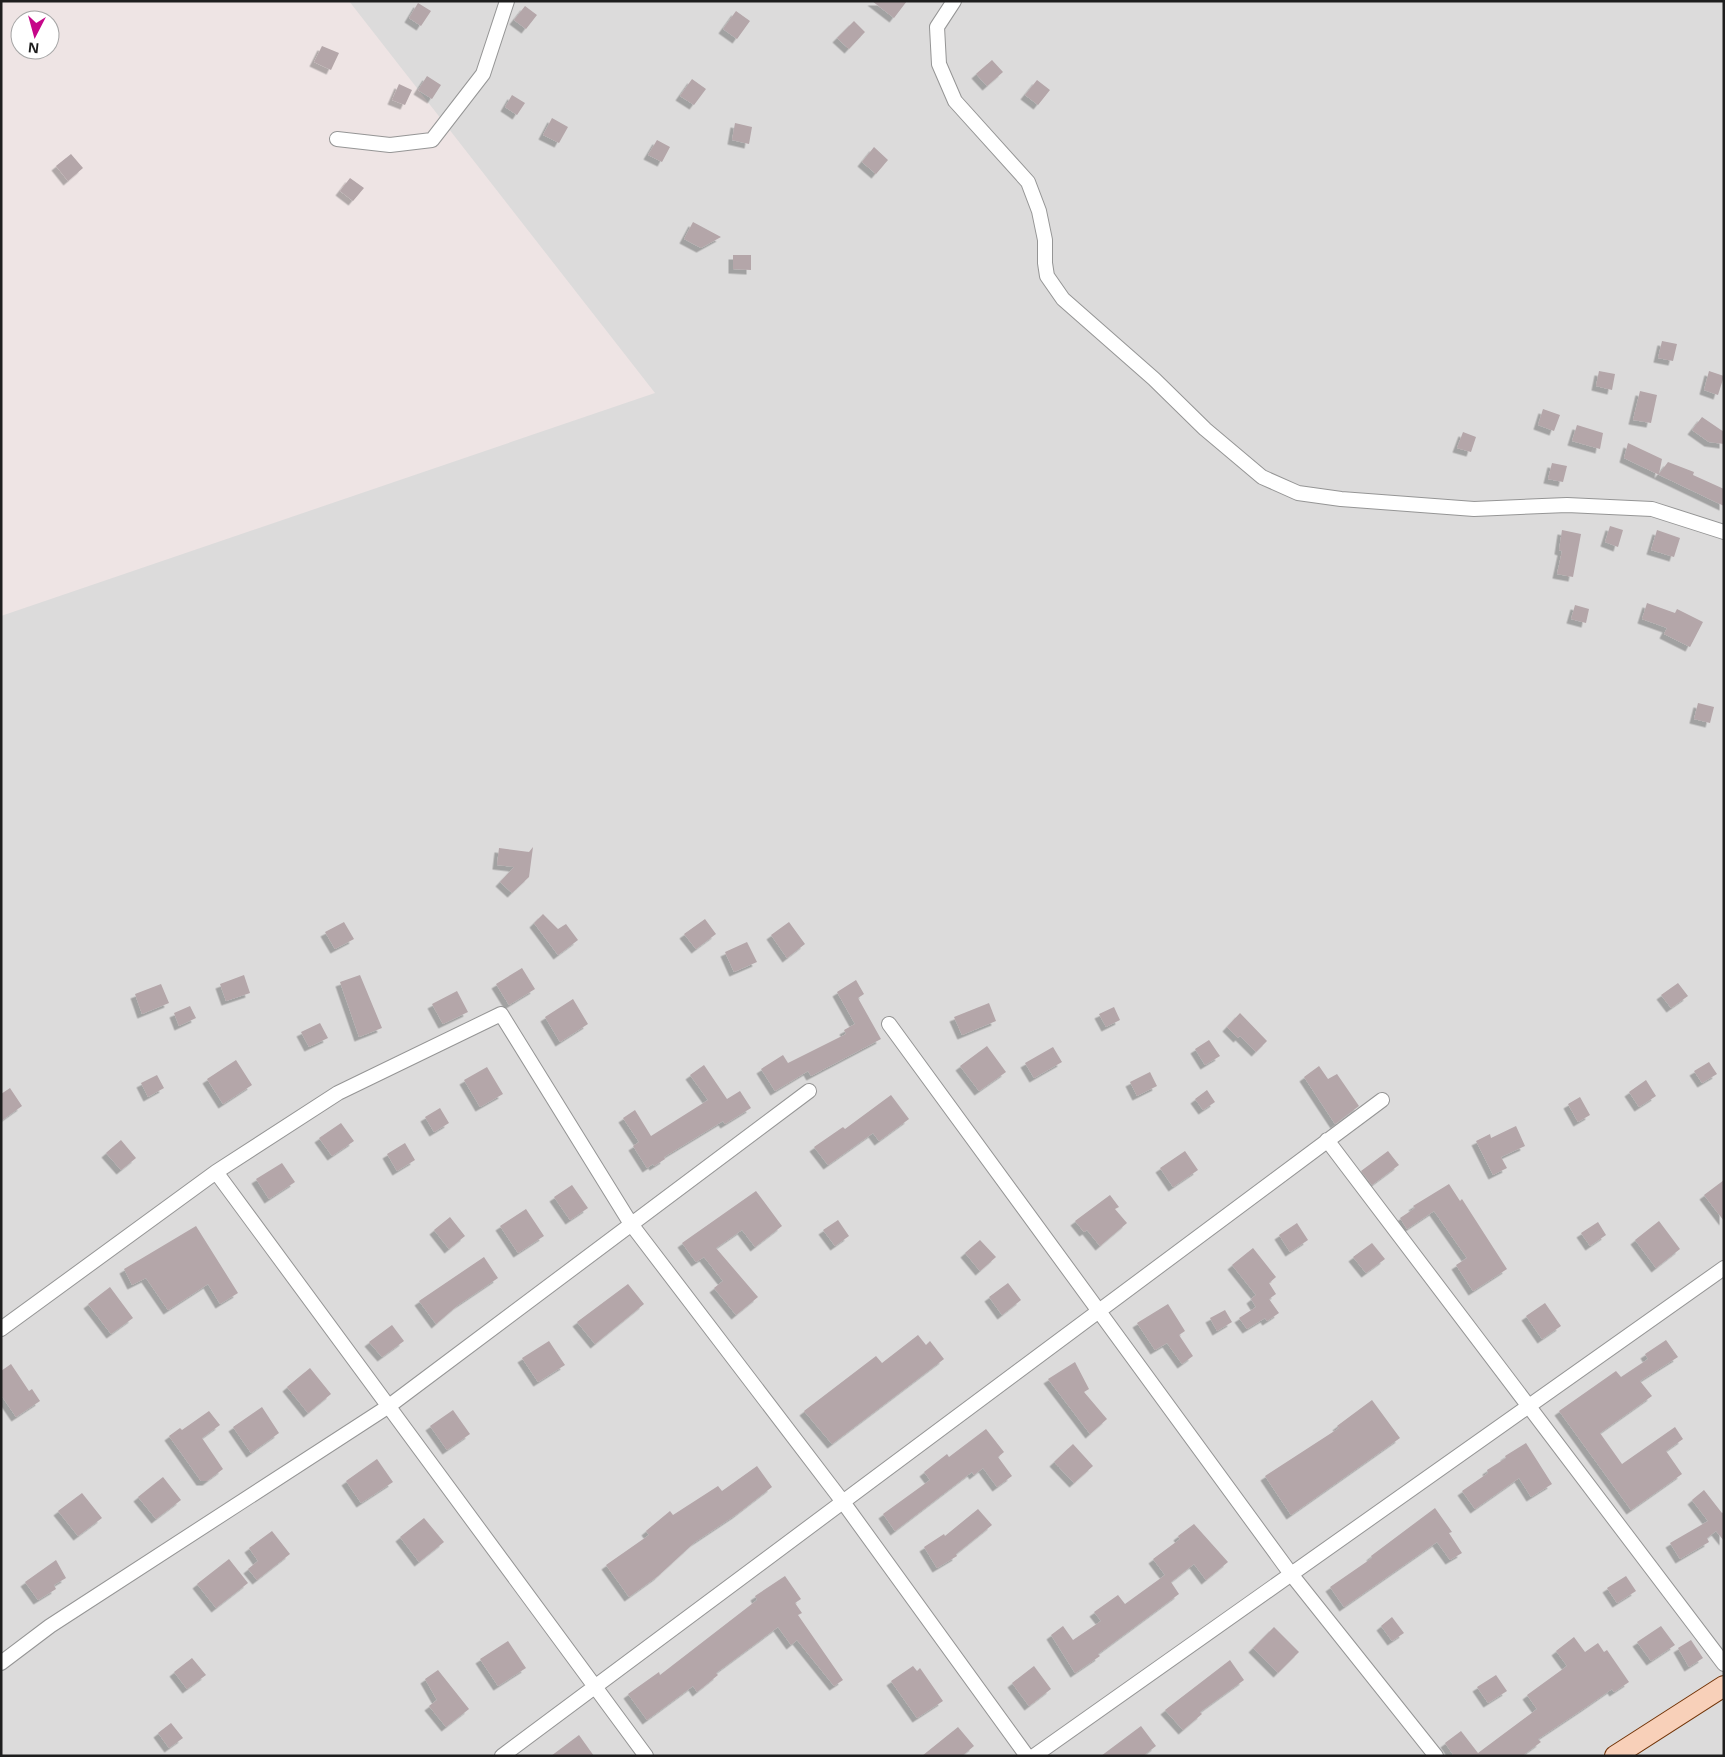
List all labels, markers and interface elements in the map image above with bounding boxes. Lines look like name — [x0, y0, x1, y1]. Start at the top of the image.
north arrow — [10, 10, 60, 60]
text: N — [27, 38, 40, 58]

